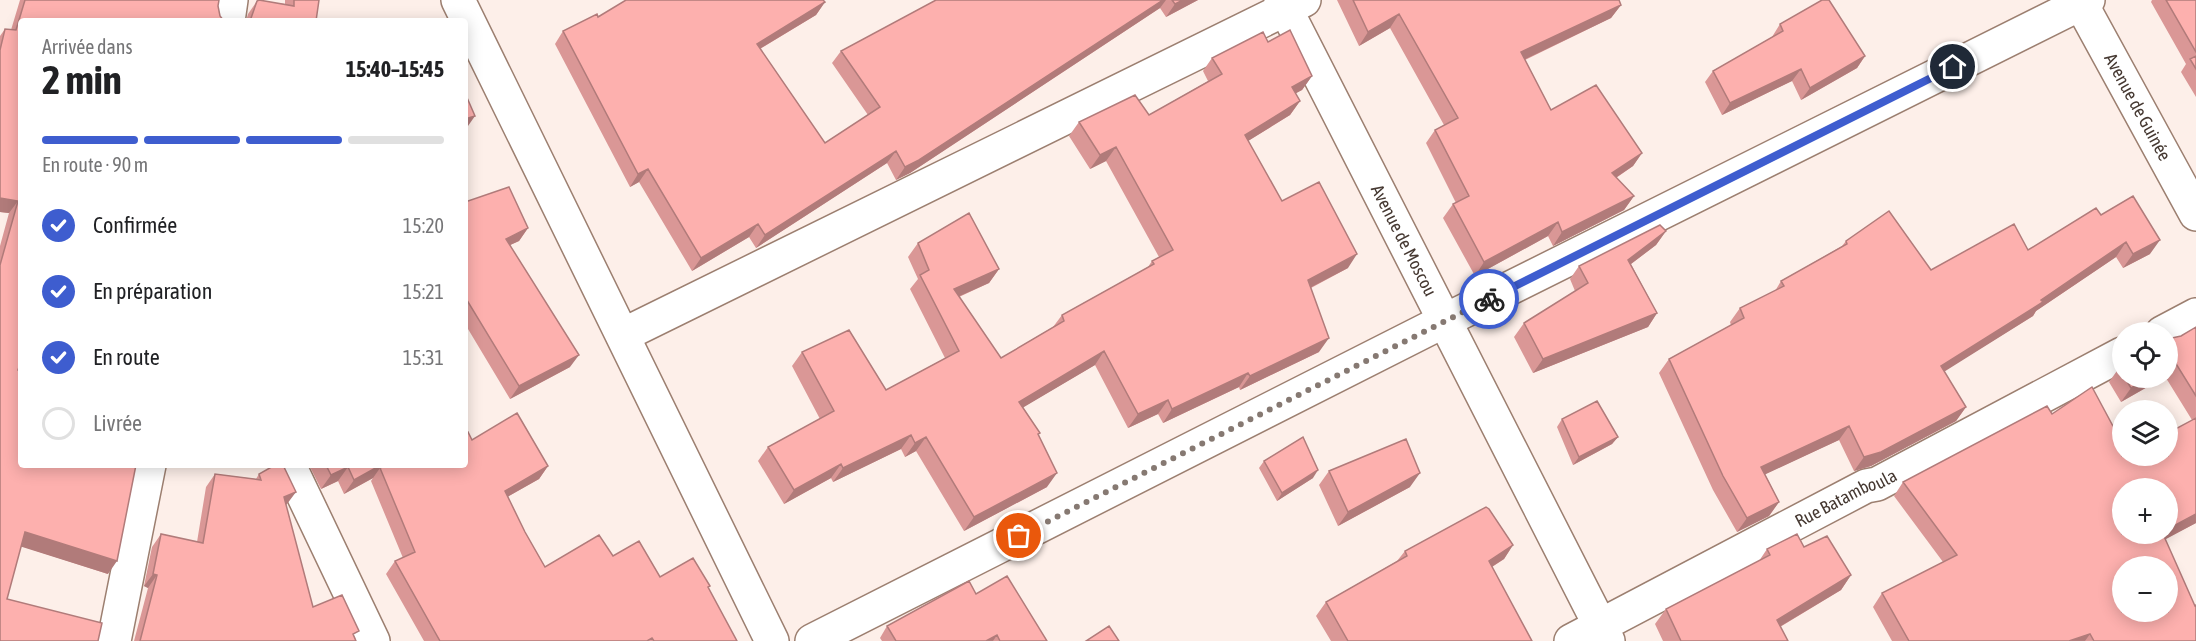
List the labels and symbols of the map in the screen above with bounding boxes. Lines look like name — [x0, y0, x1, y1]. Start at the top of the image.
pin — [1927, 41, 1978, 92]
street label: Avenue de Guinée — [2100, 50, 2176, 164]
street label: Avenue de Moscou — [1367, 181, 1441, 300]
courier — [1459, 269, 1519, 329]
street label: Rue Batamboula — [1791, 464, 1900, 531]
pin — [993, 510, 1044, 561]

